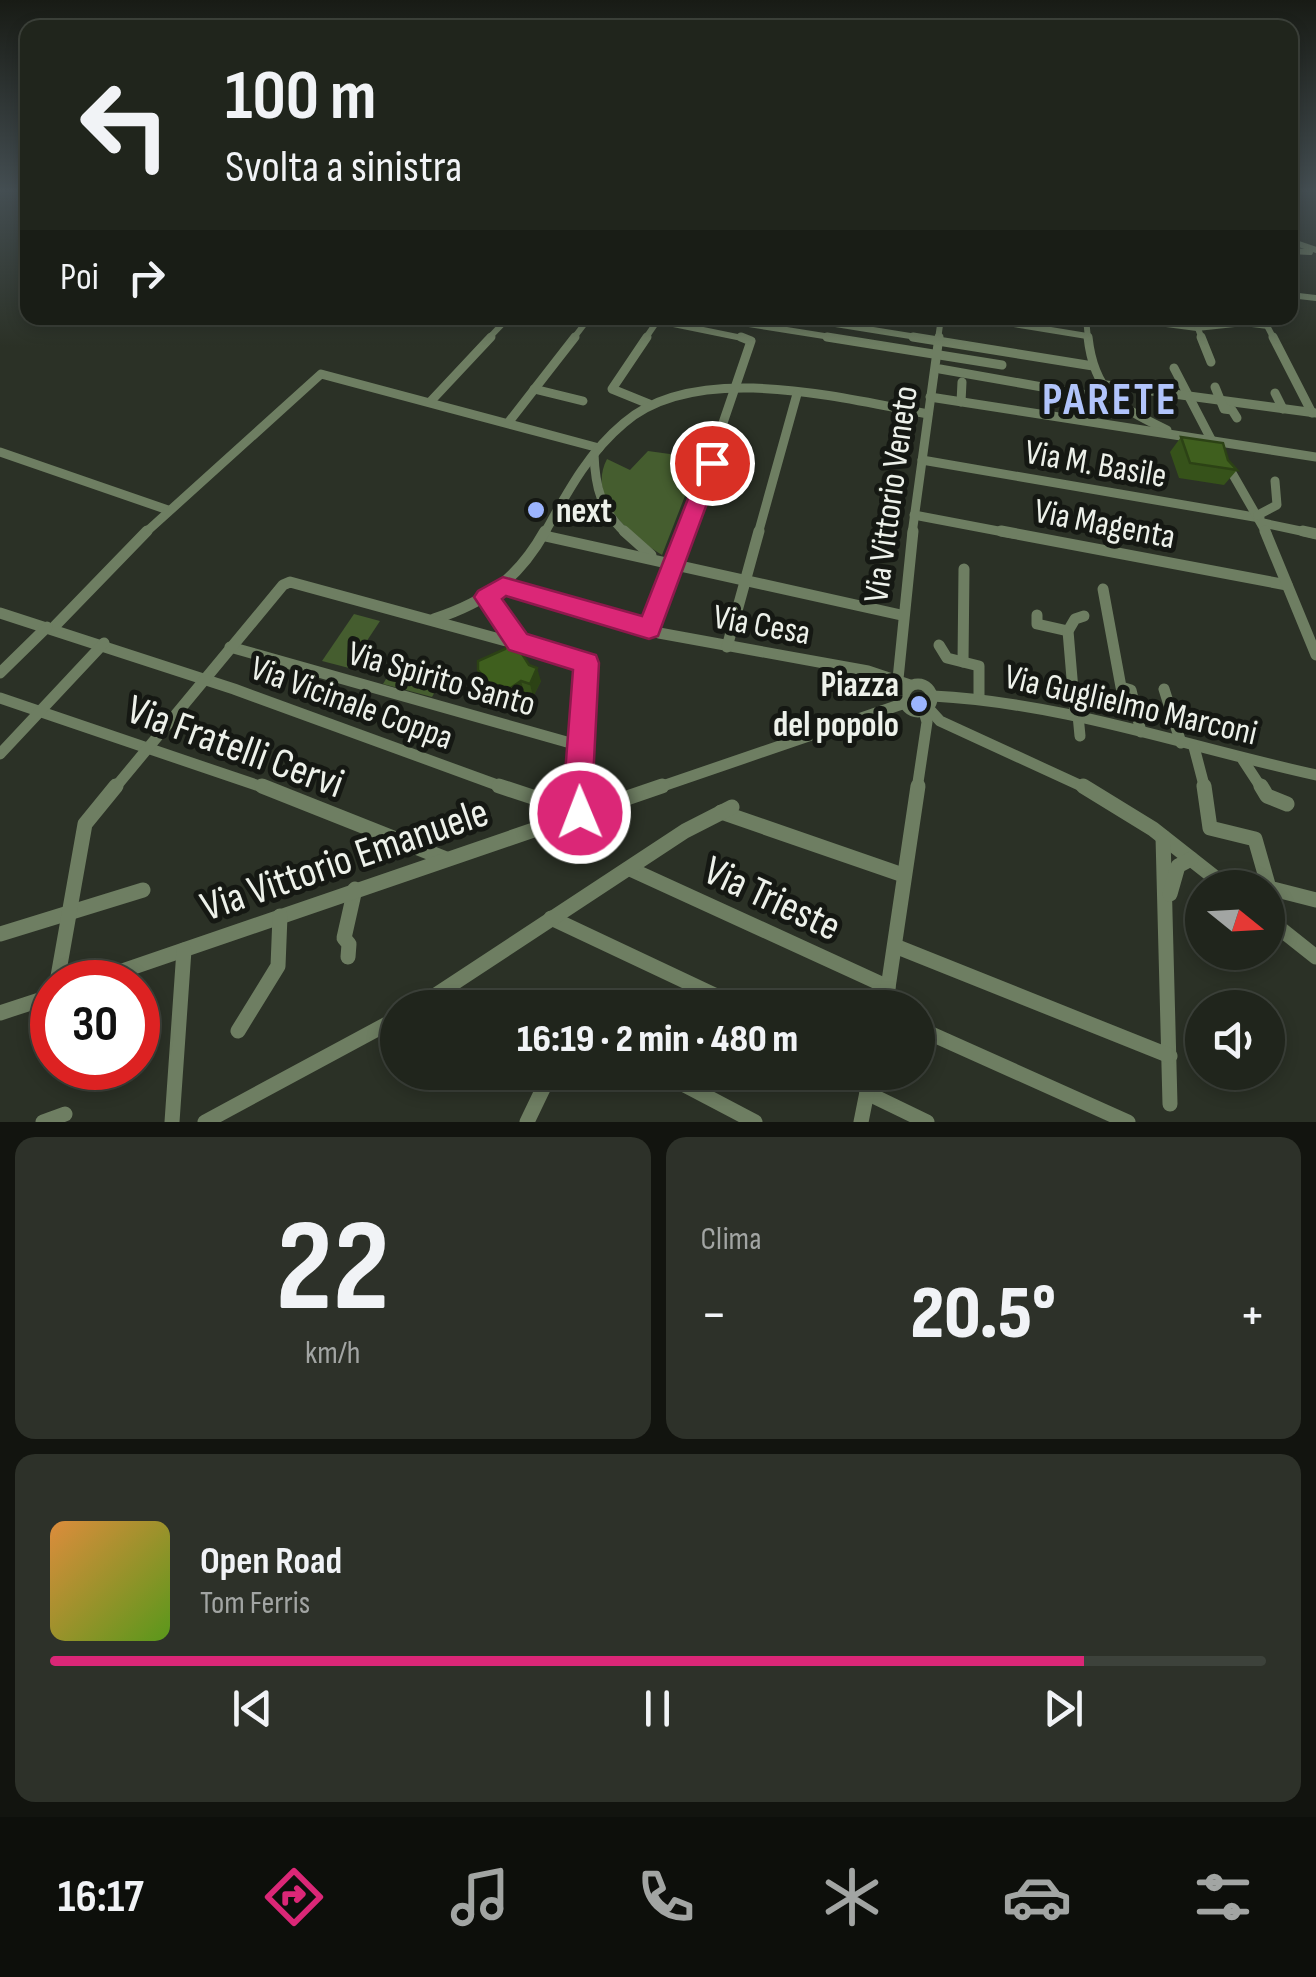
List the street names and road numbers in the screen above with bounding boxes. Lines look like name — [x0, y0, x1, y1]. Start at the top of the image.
street label: Via Vittorio Veneto — [855, 383, 928, 605]
street label: Via M. Basile — [1022, 431, 1170, 498]
street label: Via Magenta — [1031, 490, 1179, 559]
street label: Via Cesa — [710, 596, 814, 655]
street label: Via Spirito Santo — [343, 632, 540, 727]
street label: Via Vicinale Coppa — [244, 647, 459, 760]
street label: Via Guglielmo Marconi — [1000, 655, 1261, 755]
street label: Via Fratelli Cervi — [120, 685, 350, 810]
street label: Via Vittorio Emanuele — [194, 787, 495, 933]
street label: Via Trieste — [696, 846, 848, 953]

